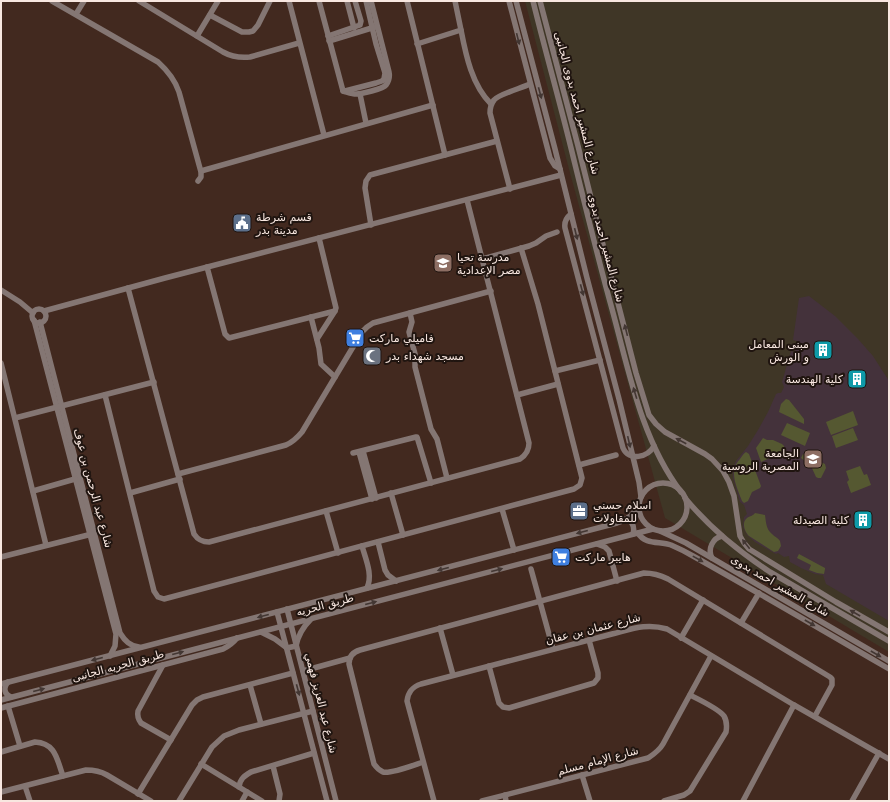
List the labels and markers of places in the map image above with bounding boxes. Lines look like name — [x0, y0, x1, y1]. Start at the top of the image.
place label: قسم شرطة مدينة بدر — [255, 211, 312, 237]
public building icon: قسم شرطة مدينة بدر — [231, 212, 253, 234]
place label: مدرسة تحيا مصر الإعدادية — [457, 251, 521, 277]
school or university icon: مدرسة تحيا مصر الإعدادية — [432, 252, 454, 274]
supermarket icon: فاميلي ماركت — [344, 327, 366, 349]
place label: فاميلي ماركت — [369, 332, 434, 345]
place label: مبنى المعامل و الورش — [748, 338, 809, 364]
building icon: مبنى المعامل و الورش — [812, 339, 834, 361]
mosque icon: مسجد شهداء بدر — [361, 345, 383, 367]
place label: مسجد شهداء بدر — [385, 350, 464, 363]
building icon: كلية الهندسة — [846, 368, 868, 390]
place label: كلية الهندسة — [786, 373, 844, 386]
place label: الجامعة المصرية الروسية — [722, 447, 799, 473]
school or university icon: الجامعة المصرية الروسية — [802, 448, 824, 470]
place label: اسلام حسني للمقاولات — [593, 499, 651, 525]
office icon: اسلام حسني للمقاولات — [568, 500, 590, 522]
building icon: كلية الصيدلة — [852, 509, 874, 531]
place label: كلية الصيدلة — [793, 514, 850, 527]
supermarket icon: هايبر ماركت — [550, 546, 572, 568]
place label: هايبر ماركت — [575, 551, 631, 564]

